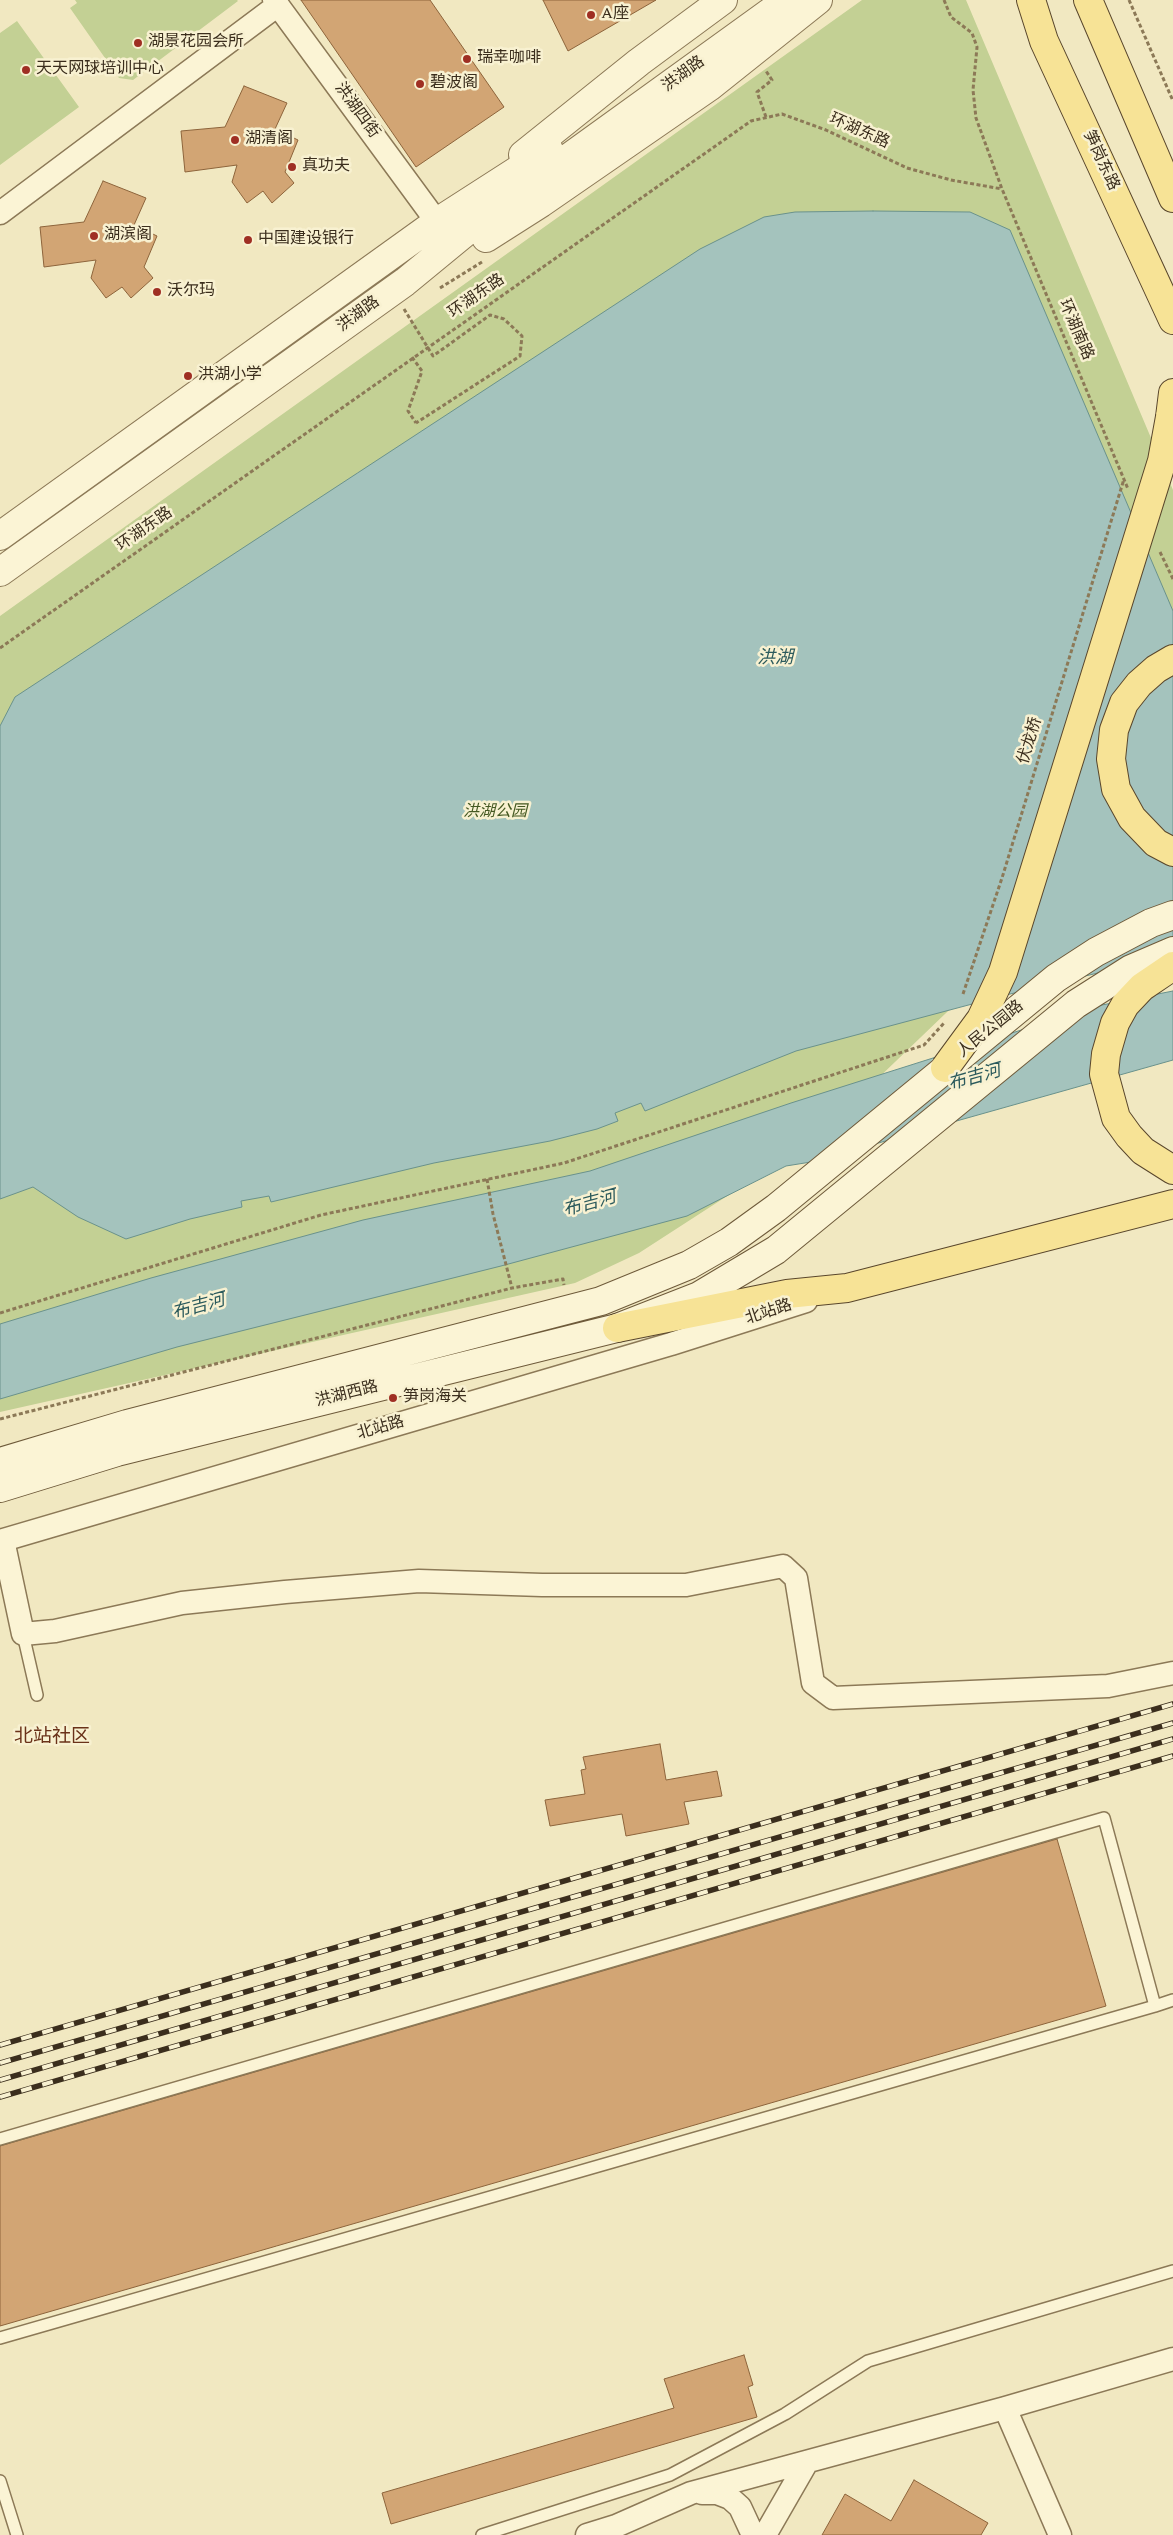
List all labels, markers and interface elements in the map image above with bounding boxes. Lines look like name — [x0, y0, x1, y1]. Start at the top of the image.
place label: A座 — [601, 5, 629, 25]
marker: A座 — [585, 9, 597, 21]
place label: 湖景花园会所 — [148, 33, 244, 53]
marker: 湖景花园会所 — [132, 37, 144, 49]
place label: 瑞幸咖啡 — [477, 49, 541, 69]
marker: 瑞幸咖啡 — [461, 53, 473, 65]
street label: 洪湖路 — [659, 53, 709, 97]
place label: 天天网球培训中心 — [36, 60, 164, 80]
marker: 天天网球培训中心 — [20, 64, 32, 76]
place label: 碧波阁 — [430, 74, 478, 94]
marker: 碧波阁 — [414, 78, 426, 90]
street label: 洪湖四街 — [329, 79, 383, 143]
street label: 环湖东路 — [826, 110, 892, 154]
street label: 笋岗东路 — [1078, 128, 1122, 194]
place label: 湖清阁 — [245, 130, 293, 150]
marker: 湖清阁 — [229, 134, 241, 146]
place label: 真功夫 — [302, 157, 350, 177]
marker: 真功夫 — [286, 161, 298, 173]
place label: 湖滨阁 — [104, 226, 152, 246]
marker: 湖滨阁 — [88, 230, 100, 242]
place label: 中国建设银行 — [258, 230, 354, 250]
marker: 中国建设银行 — [242, 234, 254, 246]
street label: 环湖东路 — [445, 271, 509, 323]
place label: 沃尔玛 — [167, 282, 215, 302]
marker: 沃尔玛 — [151, 286, 163, 298]
street label: 洪湖路 — [334, 293, 384, 337]
street label: 环湖南路 — [1054, 297, 1096, 363]
place label: 洪湖小学 — [198, 366, 262, 386]
marker: 洪湖小学 — [182, 370, 194, 382]
street label: 环湖东路 — [113, 504, 177, 556]
water label: 洪湖 — [757, 648, 793, 670]
street label: 伏龙桥 — [1015, 715, 1047, 767]
park label: 洪湖公园 — [463, 803, 527, 823]
street label: 人民公园路 — [954, 997, 1028, 1063]
water label: 布吉河 — [946, 1061, 1004, 1097]
water label: 布吉河 — [561, 1188, 619, 1222]
water label: 布吉河 — [170, 1291, 228, 1325]
street label: 北站路 — [743, 1296, 795, 1330]
street label: 洪湖西路 — [314, 1378, 380, 1412]
place label: 笋岗海关 — [403, 1388, 467, 1408]
marker: 笋岗海关 — [387, 1392, 399, 1404]
street label: 北站路 — [355, 1413, 407, 1445]
district label: 北站社区 — [14, 1727, 90, 1749]

